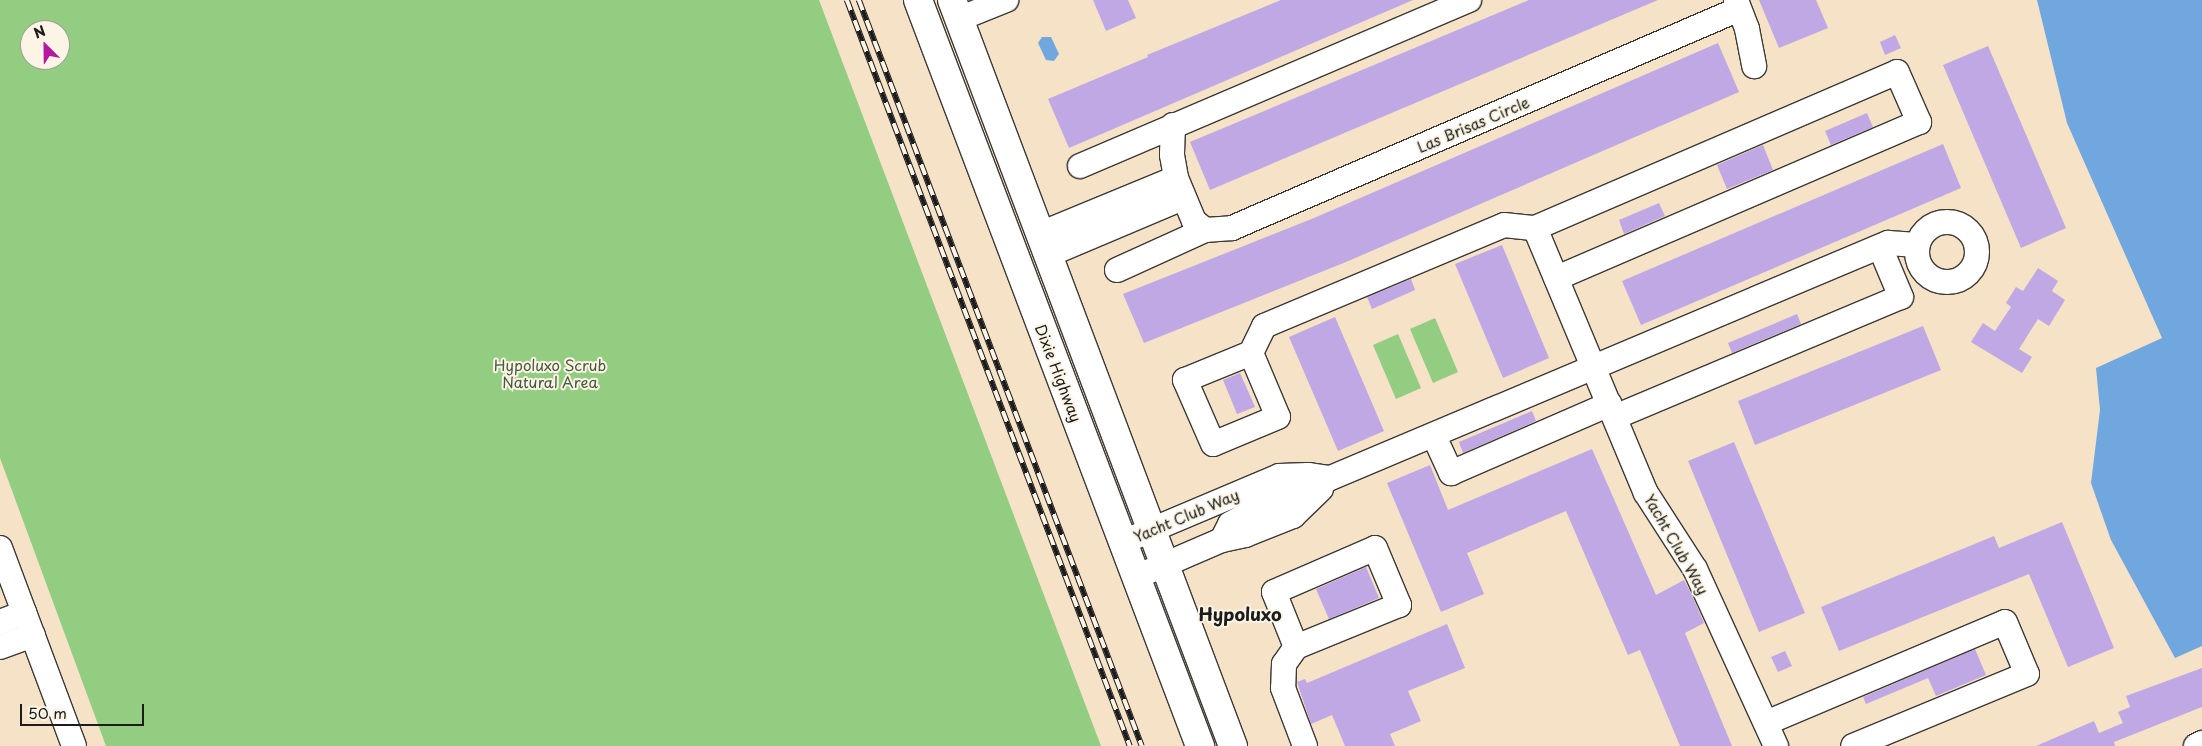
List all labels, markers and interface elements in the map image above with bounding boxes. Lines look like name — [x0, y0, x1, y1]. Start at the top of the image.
north arrow — [20, 20, 70, 70]
text: N — [30, 20, 49, 43]
street label: Las Brisas Circle — [1413, 92, 1533, 156]
street label: Dixie Highway — [1032, 322, 1086, 424]
park label: Hypoluxo Scrub Natural Area — [494, 355, 606, 390]
street label: Yacht Club Way — [1130, 485, 1242, 545]
street label: Yacht Club Way — [1641, 490, 1713, 598]
district label: Hypoluxo — [1198, 603, 1282, 625]
scale bar — [22, 694, 146, 726]
text: 50 m — [28, 701, 67, 724]

